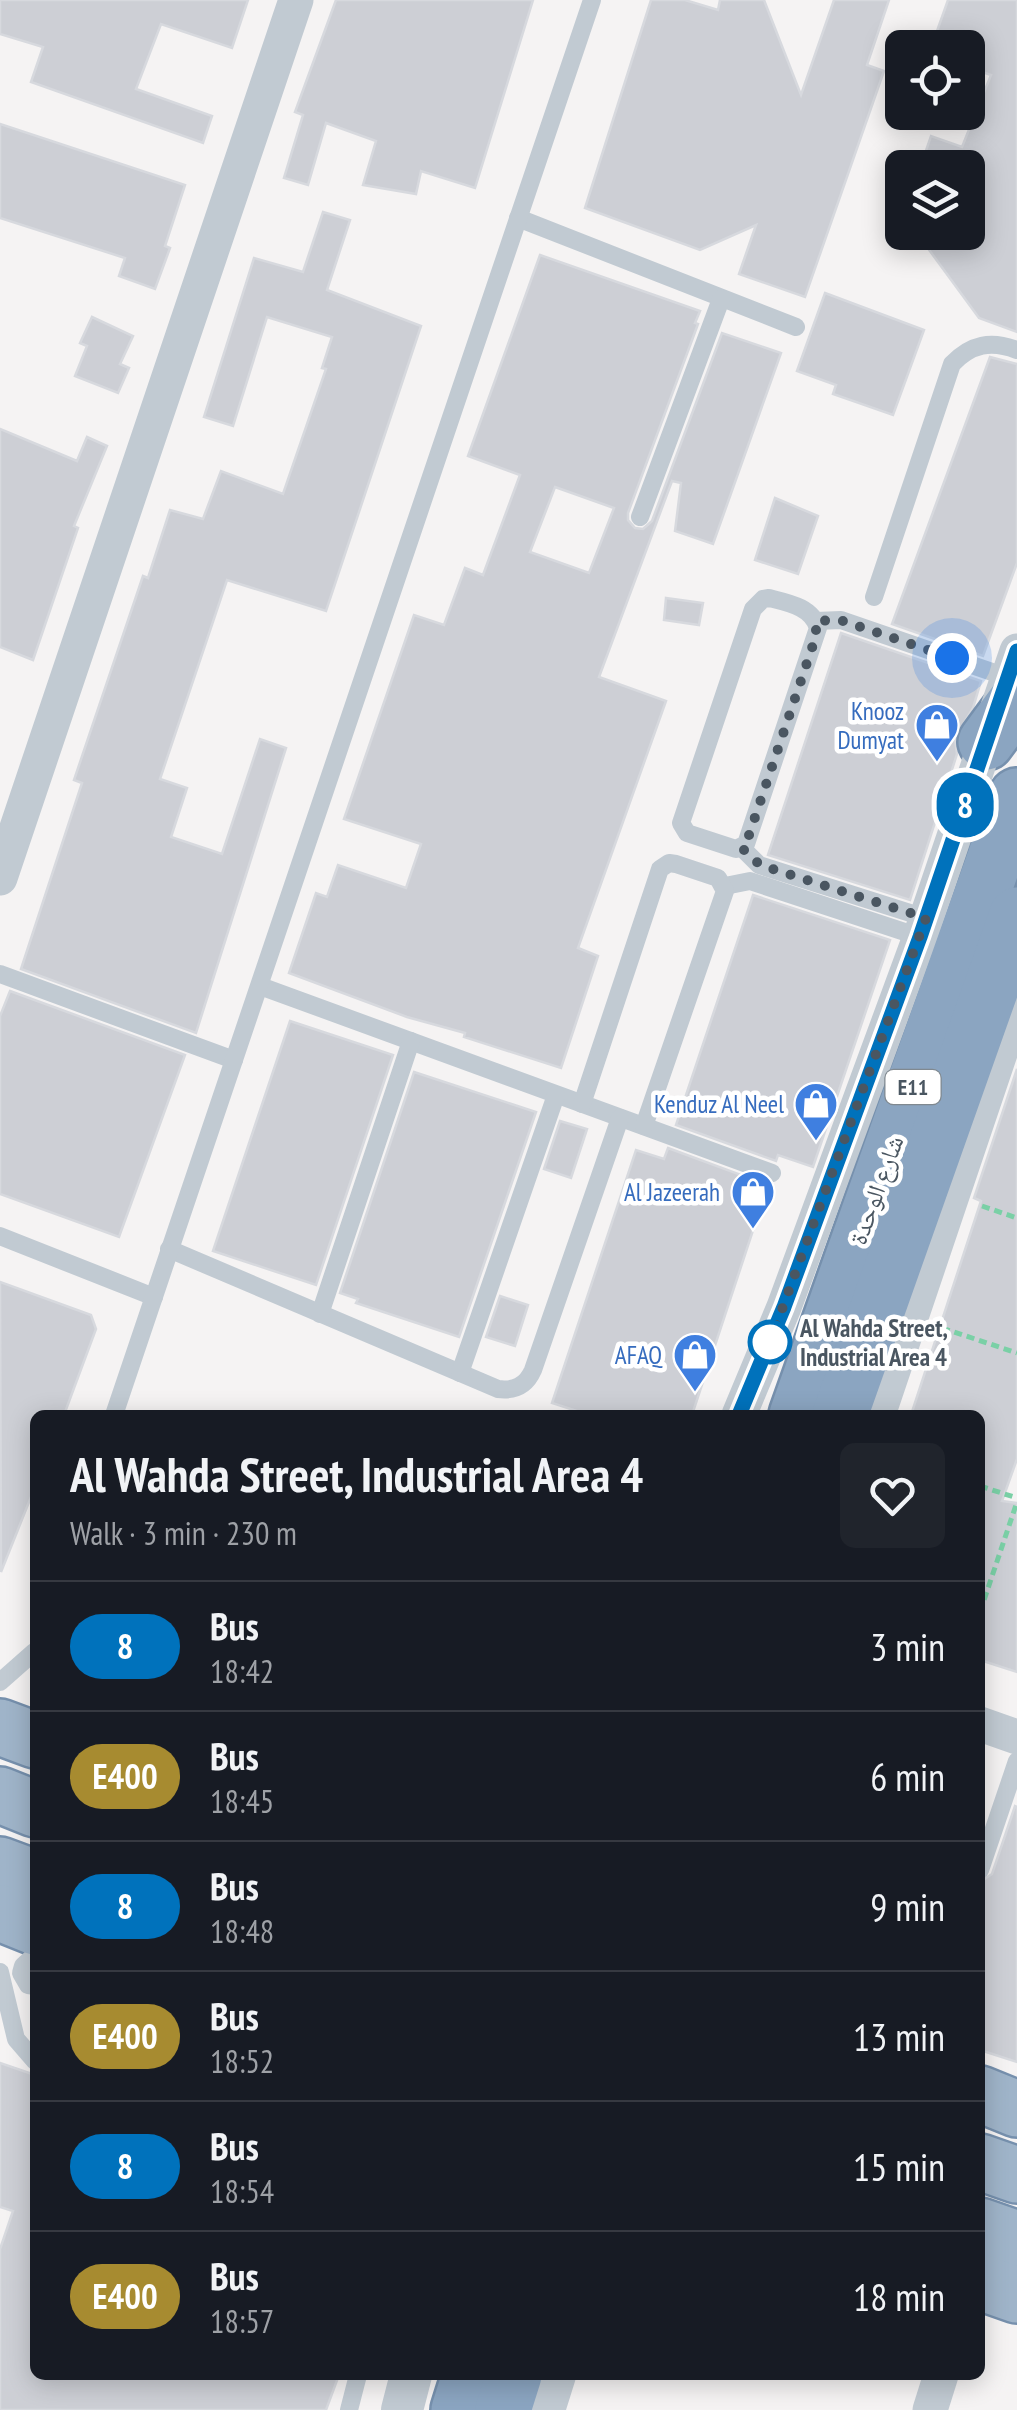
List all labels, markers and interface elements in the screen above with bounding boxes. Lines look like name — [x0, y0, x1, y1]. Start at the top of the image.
map controls — [885, 30, 985, 250]
button: locate — [885, 30, 985, 130]
button: layers — [885, 150, 985, 250]
your location — [927, 633, 977, 683]
place label: Knooz Dumyat — [837, 695, 904, 756]
shop icon: Knooz Dumyat — [914, 702, 960, 763]
line badge: 8 — [932, 772, 998, 838]
text: 8 — [957, 782, 973, 828]
road number: E11 — [886, 1070, 940, 1104]
shop icon: Kenduz Al Neel — [793, 1081, 839, 1142]
place label: Kenduz Al Neel — [654, 1088, 784, 1120]
street label: شارع الوحدة — [842, 1131, 910, 1249]
shop icon: Al Jazeerah — [730, 1169, 776, 1230]
place label: Al Jazeerah — [624, 1176, 720, 1208]
place label: Al Wahda Street, Industrial Area 4 — [799, 1312, 948, 1373]
marker: Al Wahda Street, Industrial Area 4 — [749, 1321, 791, 1363]
shop icon: AFAQ — [672, 1332, 718, 1393]
place label: AFAQ — [615, 1339, 663, 1371]
text: Al Wahda Street, Industrial Area 4 — [70, 1443, 643, 1505]
button: heart — [840, 1443, 945, 1548]
text: Walk · 3 min · 230 m — [70, 1512, 297, 1554]
text: Bus — [210, 1601, 259, 1650]
text: 3 min — [870, 1622, 945, 1671]
text: 8 — [117, 1623, 133, 1669]
text: 18:42 — [210, 1650, 274, 1692]
text: Bus — [210, 1731, 259, 1780]
text: 6 min — [870, 1752, 945, 1801]
text: E400 — [92, 1753, 158, 1799]
text: 18:45 — [210, 1780, 274, 1822]
text: Bus — [210, 1861, 259, 1910]
text: 9 min — [870, 1882, 945, 1931]
text: 8 — [117, 1883, 133, 1929]
text: 18:48 — [210, 1910, 274, 1952]
text: Bus — [210, 1991, 259, 2040]
text: 13 min — [853, 2012, 945, 2061]
text: E400 — [92, 2013, 158, 2059]
text: 18:52 — [210, 2040, 274, 2082]
text: Bus — [210, 2121, 259, 2170]
text: 15 min — [853, 2142, 945, 2191]
text: 8 — [117, 2143, 133, 2189]
text: 18:54 — [210, 2170, 274, 2212]
text: Bus — [210, 2251, 259, 2300]
text: 18 min — [853, 2272, 945, 2321]
text: E400 — [92, 2273, 158, 2319]
text: 18:57 — [210, 2300, 274, 2342]

